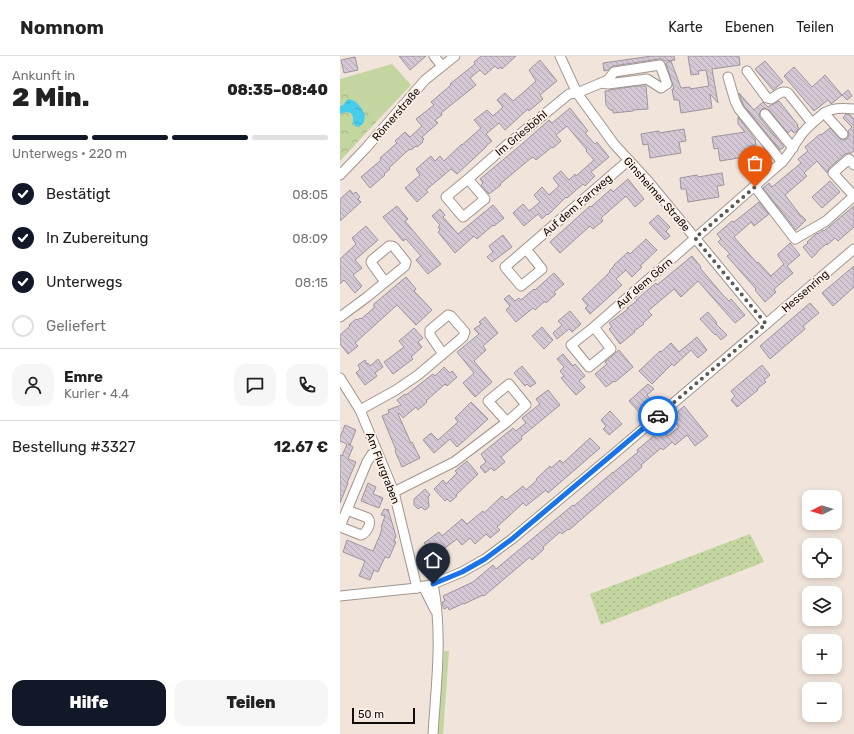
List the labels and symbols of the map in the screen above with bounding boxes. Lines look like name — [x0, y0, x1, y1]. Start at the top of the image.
street label: Römerstraße — [370, 85, 423, 144]
street label: Im Griesböhl — [493, 108, 550, 159]
pin — [738, 146, 772, 187]
street label: Ginsheimer Straße — [621, 154, 693, 234]
street label: Auf dem Farrweg — [540, 172, 615, 239]
street label: Auf dem Görn — [613, 255, 675, 311]
street label: Hessenring — [779, 267, 832, 315]
courier — [638, 396, 678, 436]
street label: Am Flurgraben — [363, 430, 402, 506]
north arrow — [802, 490, 842, 530]
pin — [416, 543, 450, 584]
scale bar — [352, 706, 415, 725]

